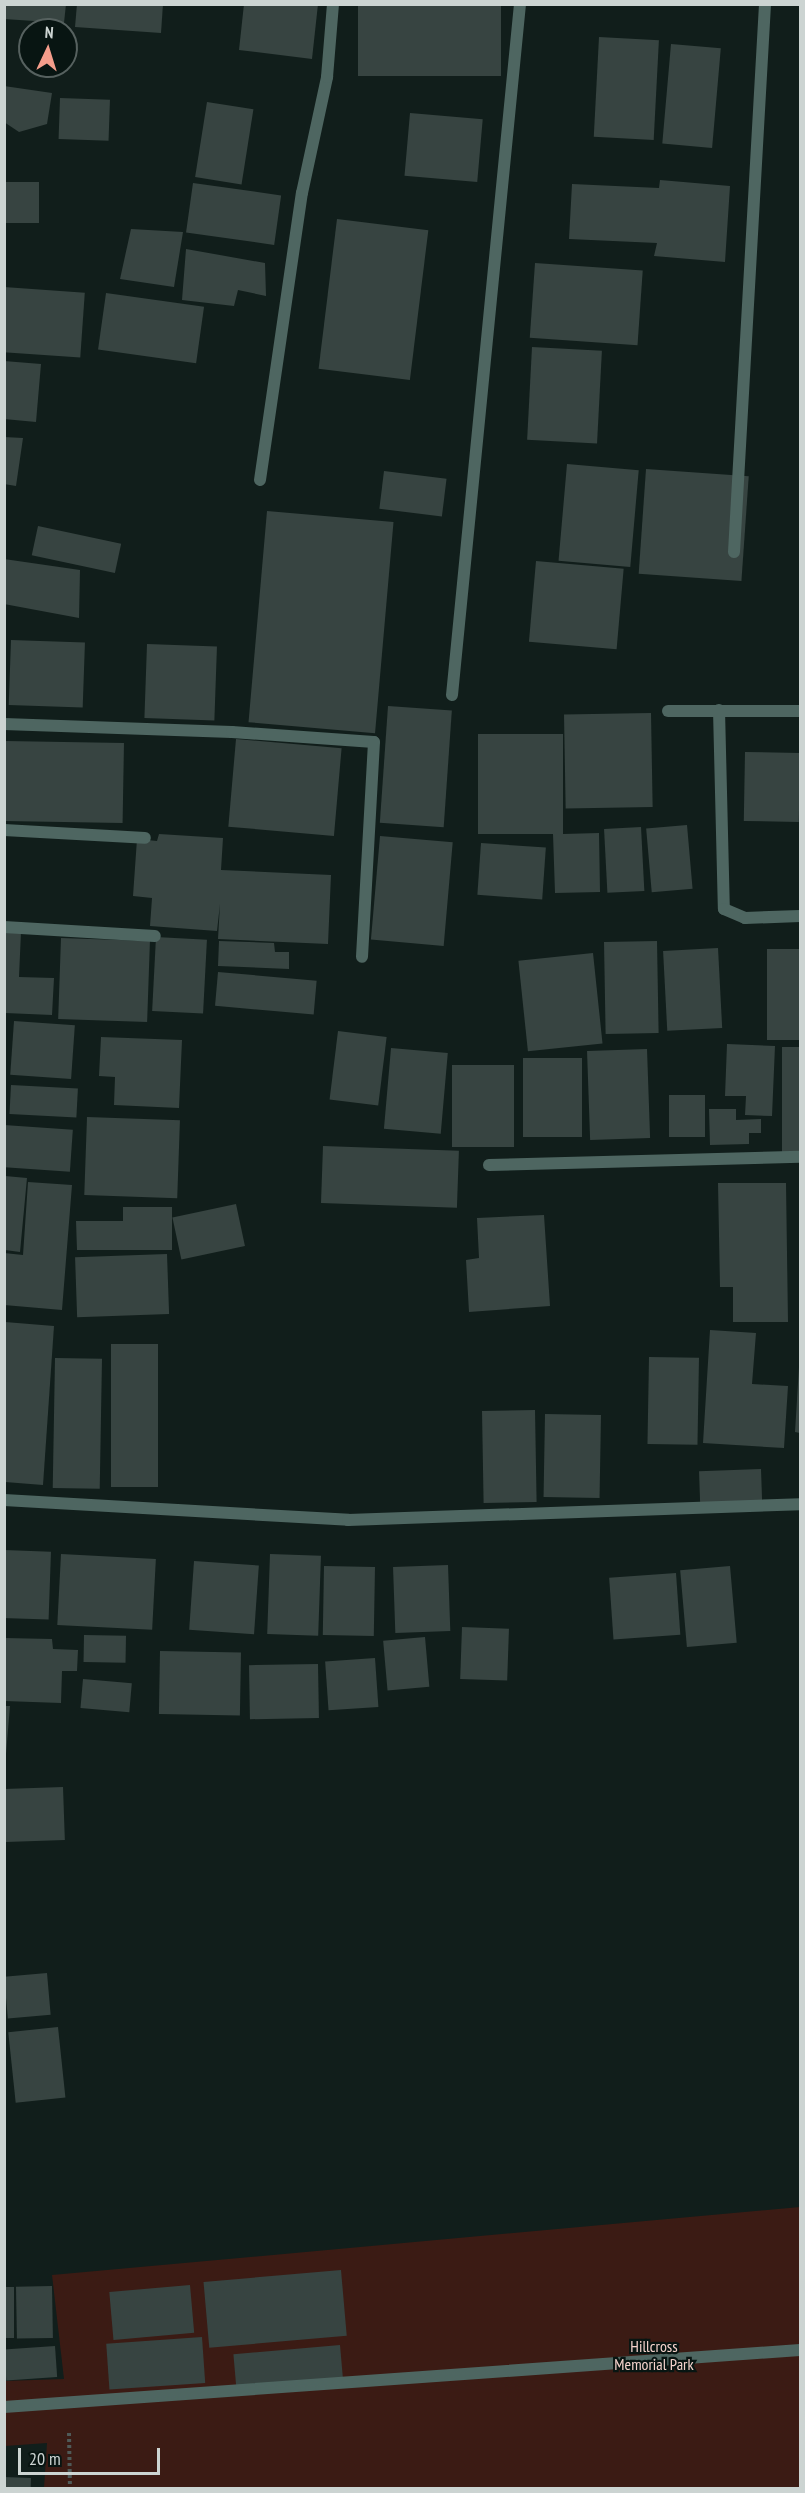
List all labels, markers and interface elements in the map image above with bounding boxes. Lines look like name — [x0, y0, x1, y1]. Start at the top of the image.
north arrow — [18, 18, 78, 78]
text: N — [44, 22, 54, 42]
park label: Hillcross Memorial Park — [614, 2336, 694, 2374]
scale bar — [21, 2436, 164, 2474]
text: 20 m — [29, 2447, 61, 2470]

